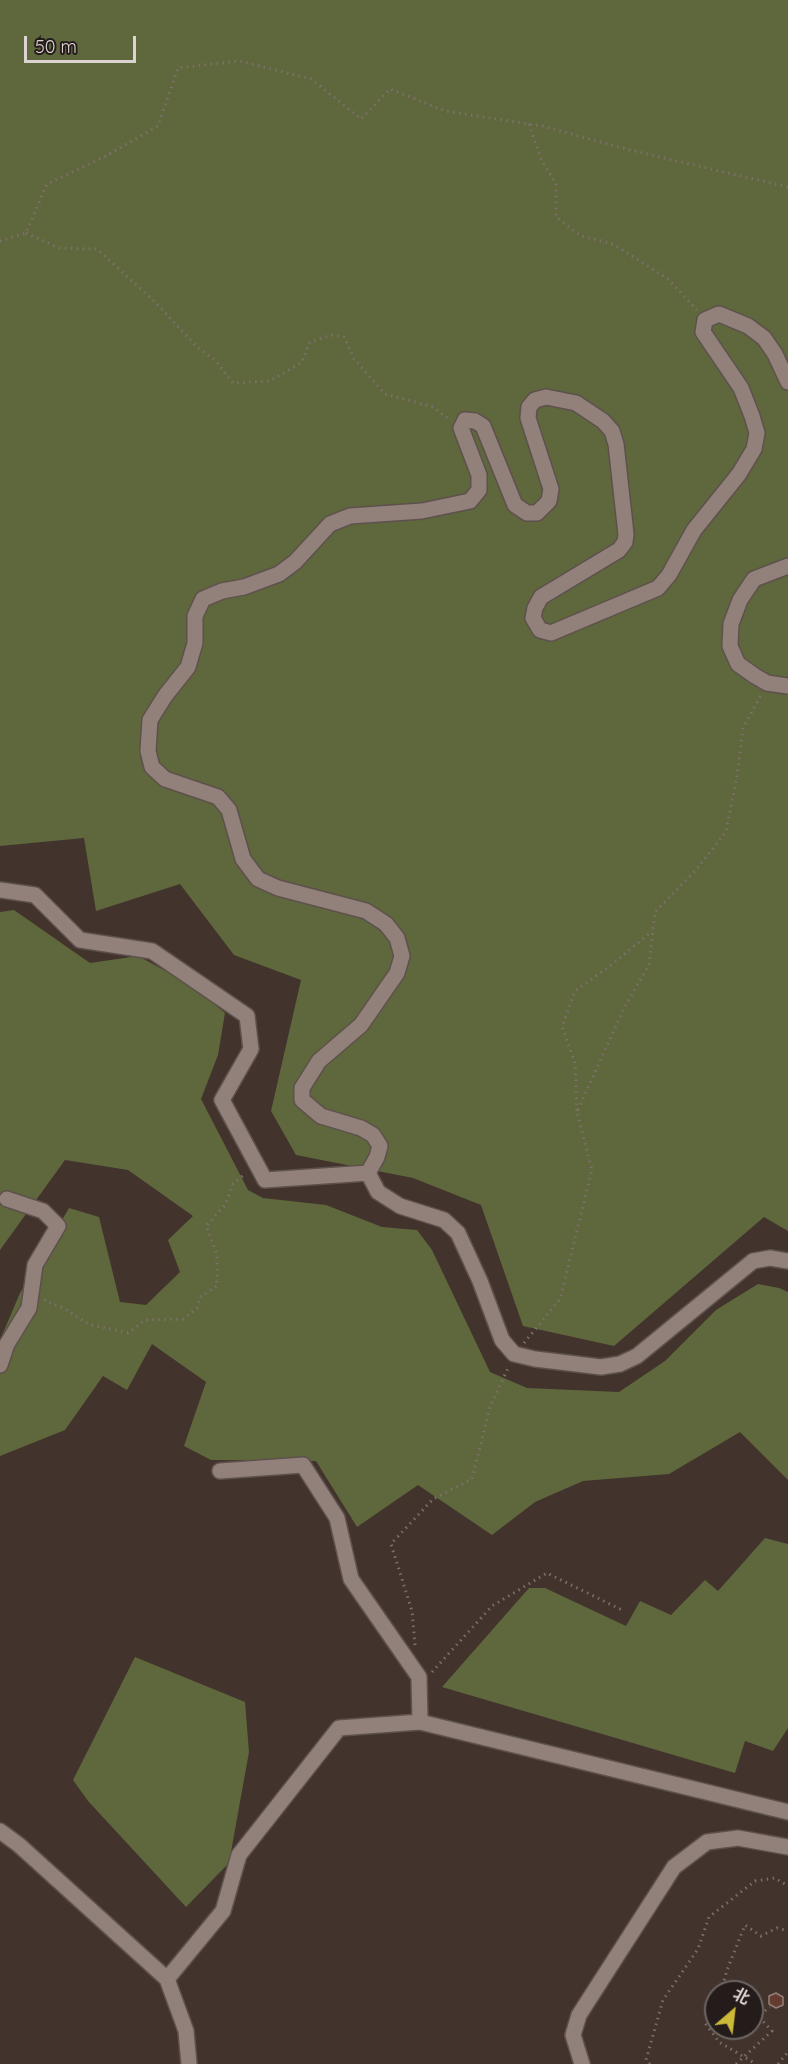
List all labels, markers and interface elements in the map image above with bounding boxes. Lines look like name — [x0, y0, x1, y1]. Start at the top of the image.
scale bar — [27, 24, 140, 62]
text: 50 m — [35, 35, 77, 58]
north arrow — [704, 1980, 764, 2040]
text: 北 — [730, 1983, 753, 2008]

